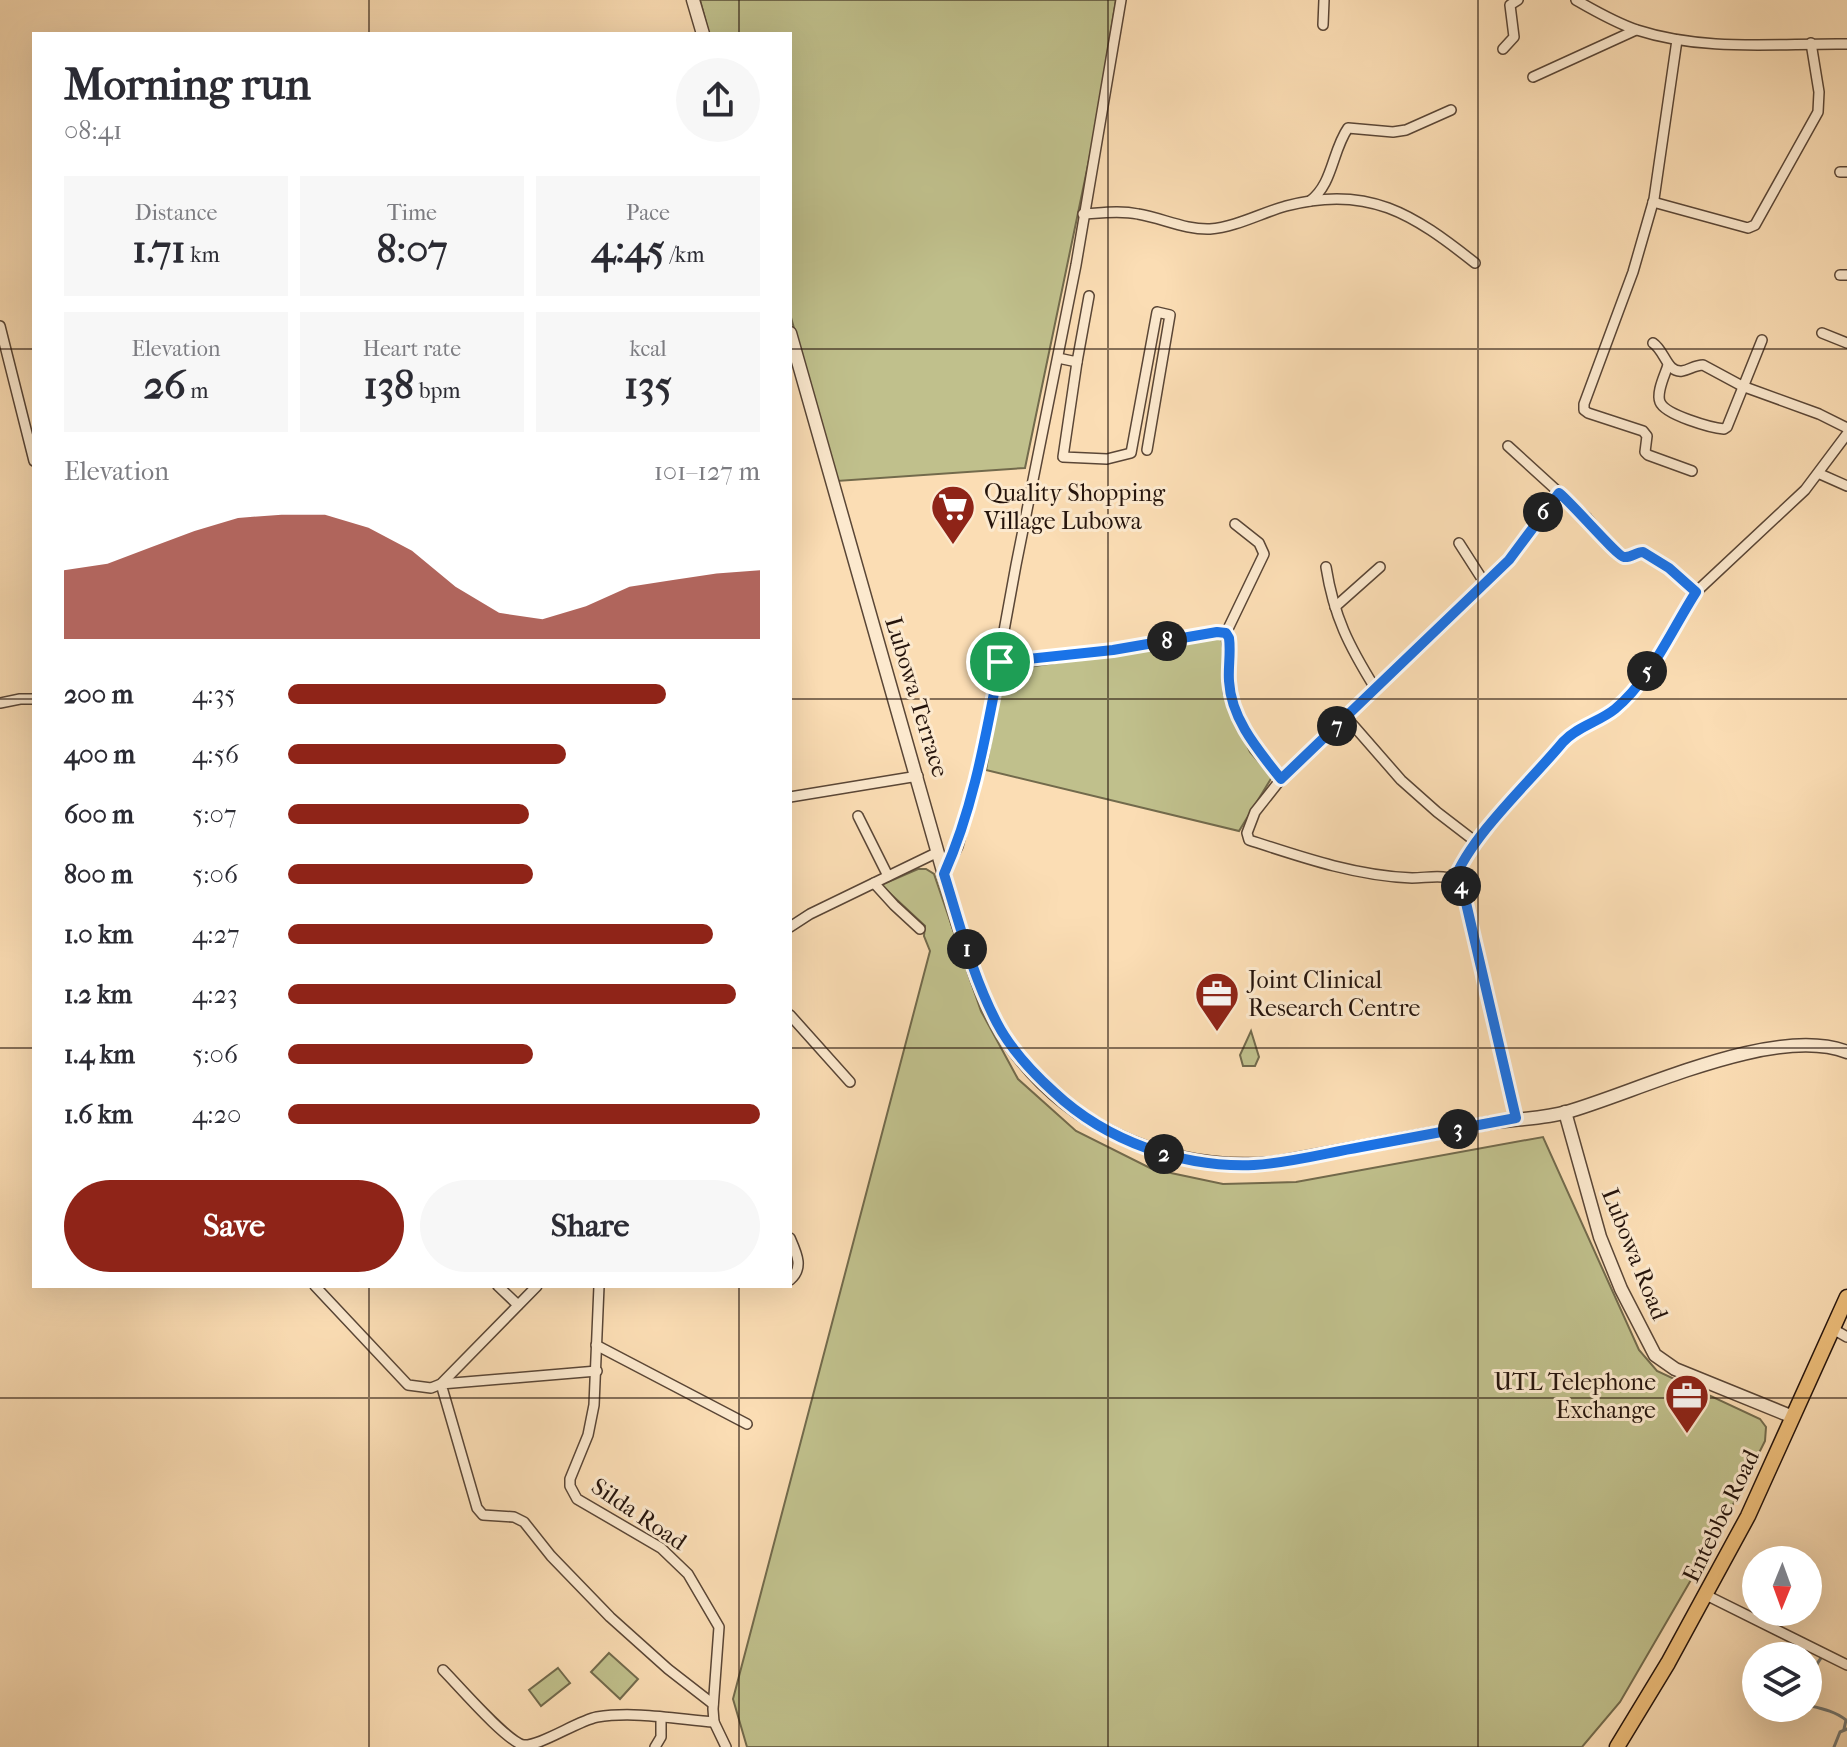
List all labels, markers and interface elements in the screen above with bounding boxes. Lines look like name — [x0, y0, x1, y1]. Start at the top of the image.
button: share — [676, 58, 760, 142]
text: Morning run — [64, 59, 311, 110]
text: 08:41 — [64, 115, 122, 146]
text: Distance — [135, 200, 217, 226]
text: Time — [387, 200, 437, 226]
text: Pace — [626, 200, 670, 226]
text: 1.71 — [132, 226, 185, 272]
text: 8:07 — [376, 226, 448, 272]
text: 4:45 — [592, 226, 665, 272]
text: km — [185, 242, 220, 268]
text: /km — [665, 242, 704, 268]
text: Elevation — [132, 336, 220, 362]
text: Heart rate — [363, 336, 461, 362]
text: kcal — [629, 336, 667, 362]
text: 26 — [143, 362, 186, 408]
text: 138 — [363, 362, 414, 408]
text: 135 — [624, 362, 672, 408]
text: m — [186, 378, 209, 404]
text: bpm — [414, 378, 461, 404]
text: Elevation — [64, 456, 169, 487]
text: 101–127 m — [654, 456, 760, 487]
place label: Quality Shopping Village Lubowa — [983, 479, 1166, 535]
supermarket icon: Quality Shopping Village Lubowa — [929, 483, 977, 546]
pin: 6 — [1523, 492, 1563, 532]
text: 6 — [1537, 499, 1549, 525]
street label: Lubowa Terrace — [879, 614, 955, 781]
pin: 8 — [1147, 621, 1187, 661]
pin — [966, 628, 1034, 696]
text: 8 — [1161, 628, 1173, 654]
icon: arrive — [978, 640, 1022, 684]
pin: 5 — [1627, 651, 1667, 691]
text: 5 — [1642, 658, 1652, 684]
text: 200 m — [64, 679, 133, 710]
text: 4:35 — [192, 679, 236, 710]
pin: 7 — [1317, 706, 1357, 746]
text: 7 — [1332, 713, 1342, 739]
text: 400 m — [64, 739, 135, 770]
text: 4:56 — [192, 739, 239, 770]
text: 600 m — [64, 799, 134, 830]
text: 5:07 — [192, 799, 236, 830]
text: 800 m — [64, 859, 133, 890]
text: 5:06 — [192, 859, 238, 890]
pin: 4 — [1441, 866, 1481, 906]
text: 4 — [1455, 873, 1468, 899]
text: 1.0 km — [64, 919, 133, 950]
text: 4:27 — [192, 919, 240, 950]
pin: 1 — [947, 929, 987, 969]
text: 1 — [963, 936, 971, 962]
place label: Joint Clinical Research Centre — [1246, 966, 1420, 1022]
office icon: Joint Clinical Research Centre — [1193, 970, 1241, 1033]
text: 1.2 km — [64, 979, 132, 1010]
text: 4:23 — [192, 979, 238, 1010]
text: 1.4 km — [64, 1039, 135, 1070]
text: 5:06 — [192, 1039, 238, 1070]
text: 1.6 km — [64, 1099, 133, 1130]
text: 4:20 — [192, 1099, 241, 1130]
pin: 3 — [1438, 1109, 1478, 1149]
text: 3 — [1453, 1116, 1463, 1142]
pin: 2 — [1144, 1134, 1184, 1174]
text: 2 — [1158, 1141, 1170, 1167]
button: Save — [64, 1180, 404, 1272]
button: Share — [420, 1180, 760, 1272]
street label: Lubowa Road — [1596, 1184, 1674, 1325]
place label: UTL Telephone Exchange — [1494, 1368, 1656, 1424]
office icon: UTL Telephone Exchange — [1663, 1372, 1711, 1435]
street label: Entebbe Road — [1677, 1444, 1766, 1587]
street label: Silda Road — [586, 1472, 693, 1556]
north arrow — [1742, 1546, 1822, 1626]
map controls — [1742, 1546, 1822, 1722]
button: layers — [1742, 1642, 1822, 1722]

